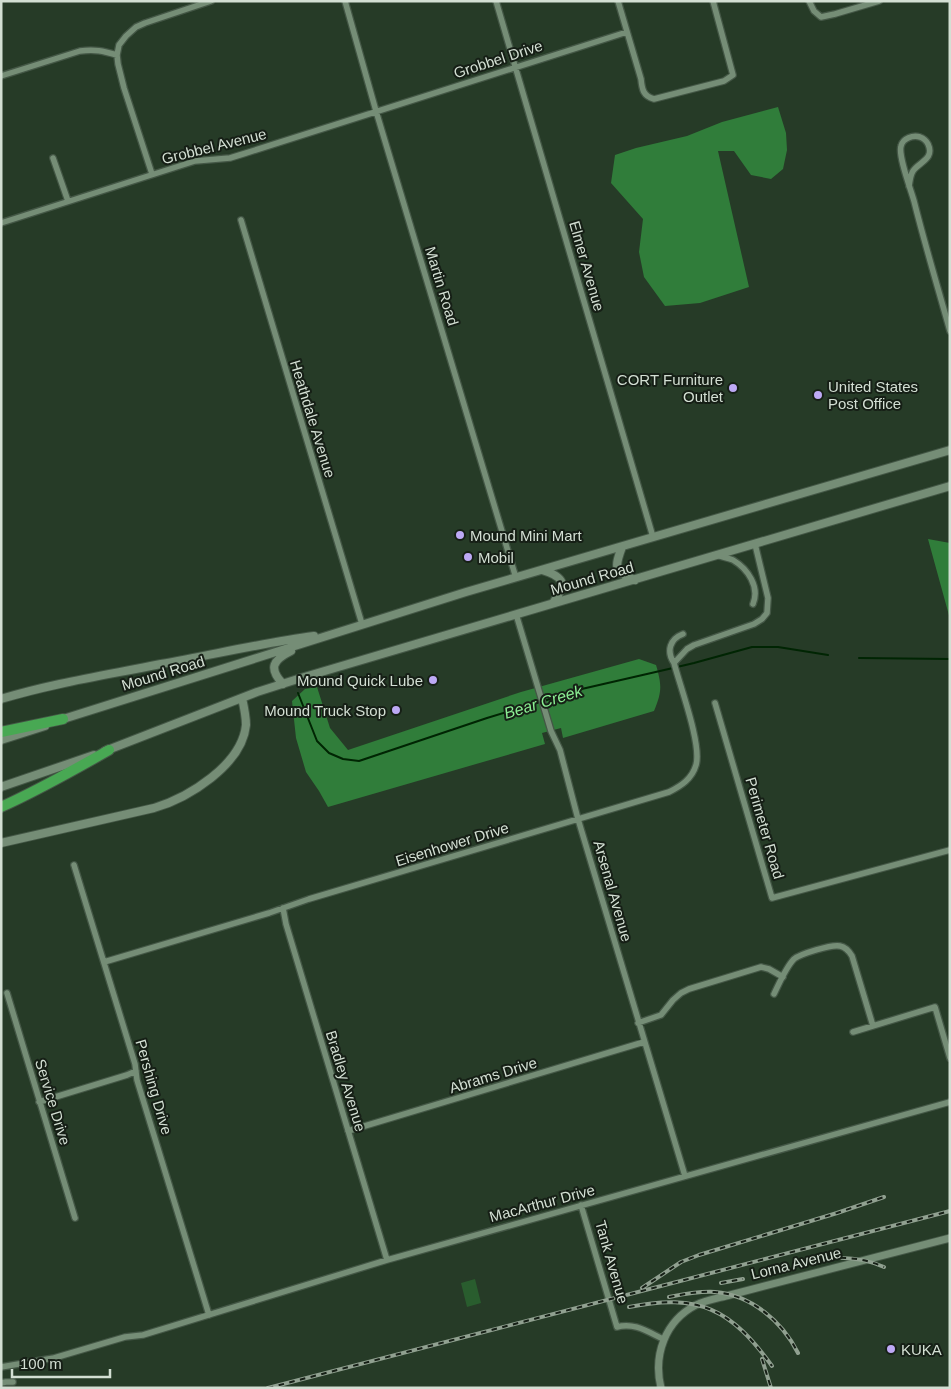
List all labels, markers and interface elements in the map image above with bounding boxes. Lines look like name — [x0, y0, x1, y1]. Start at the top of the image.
street label: Grobbel Drive — [451, 37, 545, 81]
street label: Grobbel Avenue — [160, 125, 268, 167]
street label: Elmer Avenue — [566, 219, 608, 313]
street label: Martin Road — [422, 244, 462, 328]
street label: Heathdale Avenue — [287, 358, 339, 480]
place label: CORT Furniture Outlet — [617, 371, 724, 405]
place label: United States Post Office — [828, 378, 918, 412]
marker: CORT Furniture Outlet — [727, 382, 739, 394]
marker: United States Post Office — [812, 389, 824, 401]
place label: Mound Mini Mart — [470, 527, 583, 544]
marker: Mound Mini Mart — [454, 529, 466, 541]
place label: Mobil — [478, 549, 514, 566]
marker: Mobil — [462, 551, 474, 563]
street label: Mound Road — [548, 558, 636, 598]
street label: Mound Road — [119, 652, 207, 694]
place label: Mound Quick Lube — [297, 672, 423, 689]
marker: Mound Quick Lube — [427, 674, 439, 686]
water label: Bear Creek — [502, 682, 585, 722]
place label: Mound Truck Stop — [264, 702, 386, 719]
marker: Mound Truck Stop — [390, 704, 402, 716]
street label: Perimeter Road — [742, 775, 788, 881]
street label: Eisenhower Drive — [393, 819, 511, 869]
street label: Arsenal Avenue — [590, 838, 636, 944]
street label: Bradley Avenue — [323, 1028, 369, 1134]
street label: Pershing Drive — [132, 1037, 176, 1137]
street label: Abrams Drive — [447, 1054, 539, 1096]
street label: Service Drive — [32, 1057, 74, 1147]
street label: MacArthur Drive — [487, 1181, 597, 1225]
street label: Tank Avenue — [592, 1218, 632, 1306]
street label: Lorna Avenue — [749, 1244, 843, 1282]
place label: KUKA — [901, 1341, 942, 1358]
marker: KUKA — [885, 1343, 897, 1355]
scale bar — [12, 1346, 110, 1378]
text: 100 m — [20, 1355, 62, 1372]

